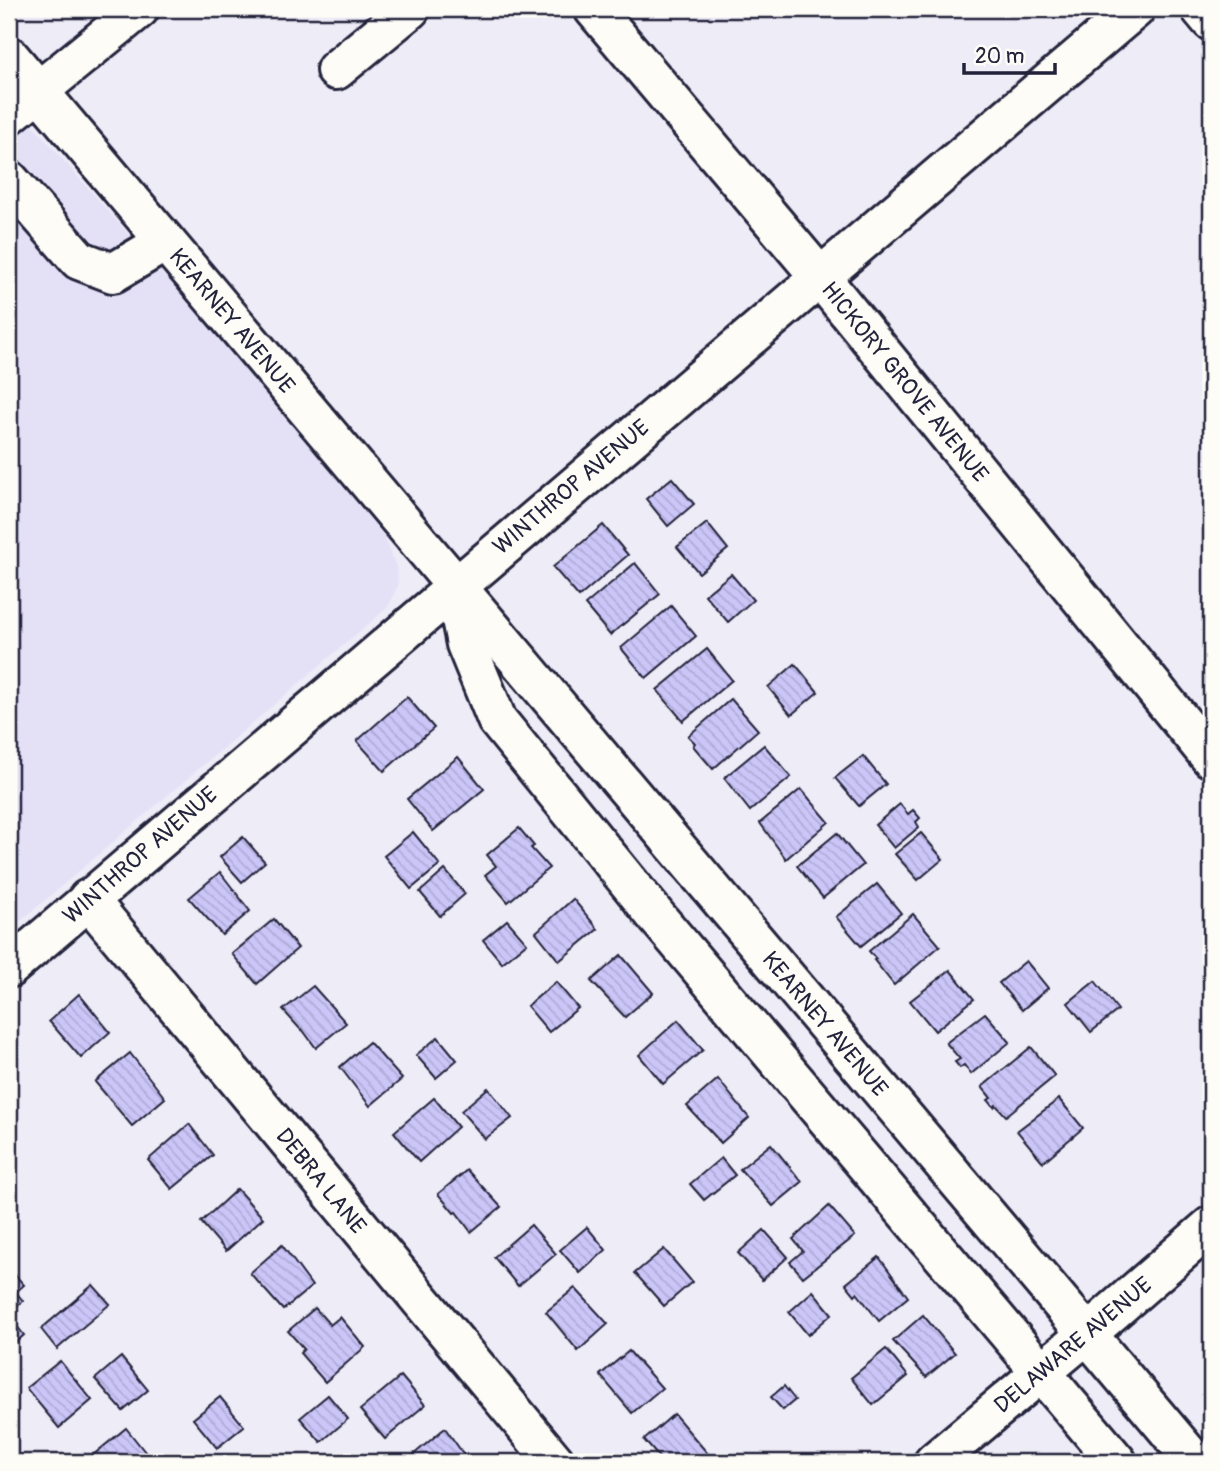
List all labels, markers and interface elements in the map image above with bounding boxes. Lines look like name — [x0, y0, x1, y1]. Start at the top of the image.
scale bar — [964, 32, 1056, 76]
text: 20 m — [975, 43, 1024, 70]
street label: KEARNEY AVENUE — [163, 242, 301, 400]
street label: HICKORY GROVE AVENUE — [815, 276, 995, 488]
street label: WINTHROP AVENUE — [487, 413, 655, 561]
street label: WINTHROP AVENUE — [57, 780, 223, 930]
street label: KEARNEY AVENUE — [756, 945, 894, 1103]
street label: DEBRA LANE — [269, 1122, 373, 1240]
street label: DELAWARE AVENUE — [988, 1270, 1158, 1419]

